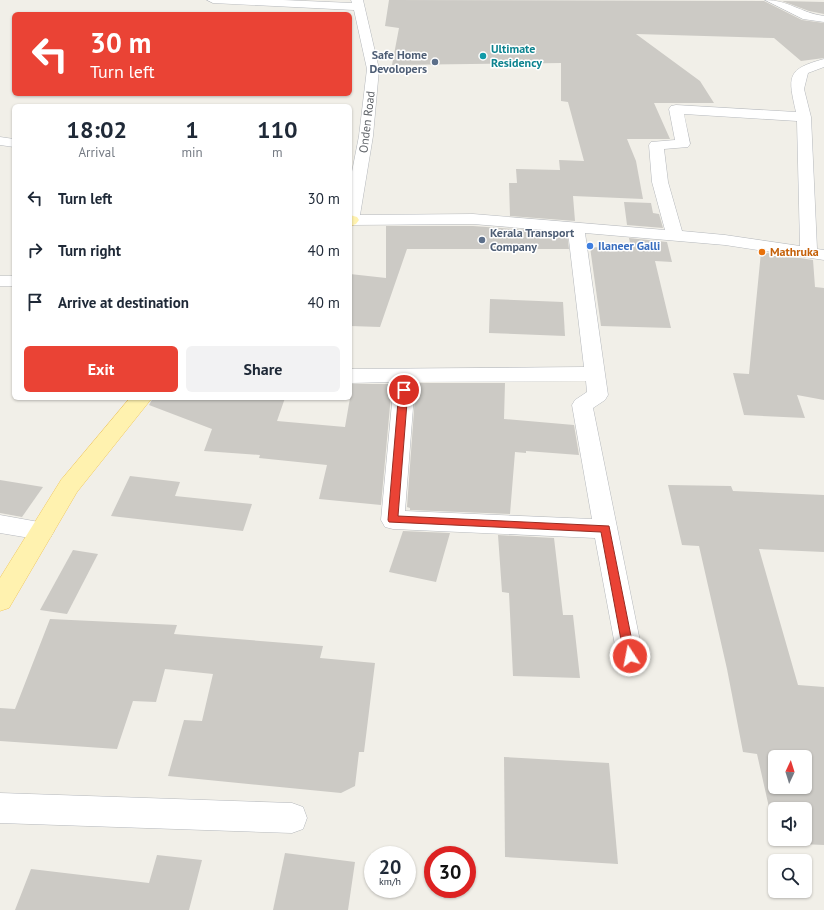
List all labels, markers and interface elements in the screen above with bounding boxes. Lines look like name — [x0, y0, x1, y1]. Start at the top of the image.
text: 30 m — [90, 24, 151, 61]
icon: left — [24, 28, 76, 80]
place label: Ultimate Residency — [491, 41, 542, 70]
place label: Safe Home Devolopers — [369, 47, 427, 76]
marker: Ultimate Residency — [478, 51, 488, 61]
marker: Safe Home Devolopers — [430, 57, 440, 67]
text: Turn left — [90, 60, 155, 83]
street label: Onden Road — [355, 90, 378, 154]
text: 18:02 — [66, 114, 127, 145]
text: 1 — [185, 114, 199, 145]
text: 110 — [257, 114, 298, 145]
text: Arrival — [79, 144, 115, 161]
text: min — [181, 144, 203, 161]
text: m — [272, 144, 283, 161]
icon: left — [24, 187, 46, 209]
text: Turn left — [58, 189, 112, 208]
text: 30 m — [307, 189, 340, 208]
place label: Kerala Transport Company — [490, 225, 575, 254]
marker: Kerala Transport Company — [477, 235, 487, 245]
place label: Ilaneer Galli — [598, 238, 660, 253]
icon: right — [24, 239, 46, 261]
text: Turn right — [58, 241, 121, 260]
text: 40 m — [307, 241, 340, 260]
marker: Ilaneer Galli — [585, 241, 595, 251]
place label: Mathruka — [770, 244, 819, 259]
marker: Mathruka — [757, 247, 767, 257]
icon: arrive — [24, 291, 46, 313]
text: Arrive at destination — [58, 293, 189, 312]
text: 40 m — [307, 293, 340, 312]
button: Exit — [24, 346, 178, 392]
button: Share — [186, 346, 340, 392]
pin — [387, 373, 421, 407]
icon: arrive — [393, 379, 415, 401]
position arrow — [609, 635, 651, 677]
north arrow — [768, 750, 812, 794]
map controls — [768, 750, 812, 898]
button: sound — [768, 802, 812, 846]
speed limit sign: 30 — [424, 846, 476, 898]
text: 20 — [379, 854, 401, 880]
button: search — [768, 854, 812, 898]
text: km/h — [379, 875, 401, 888]

